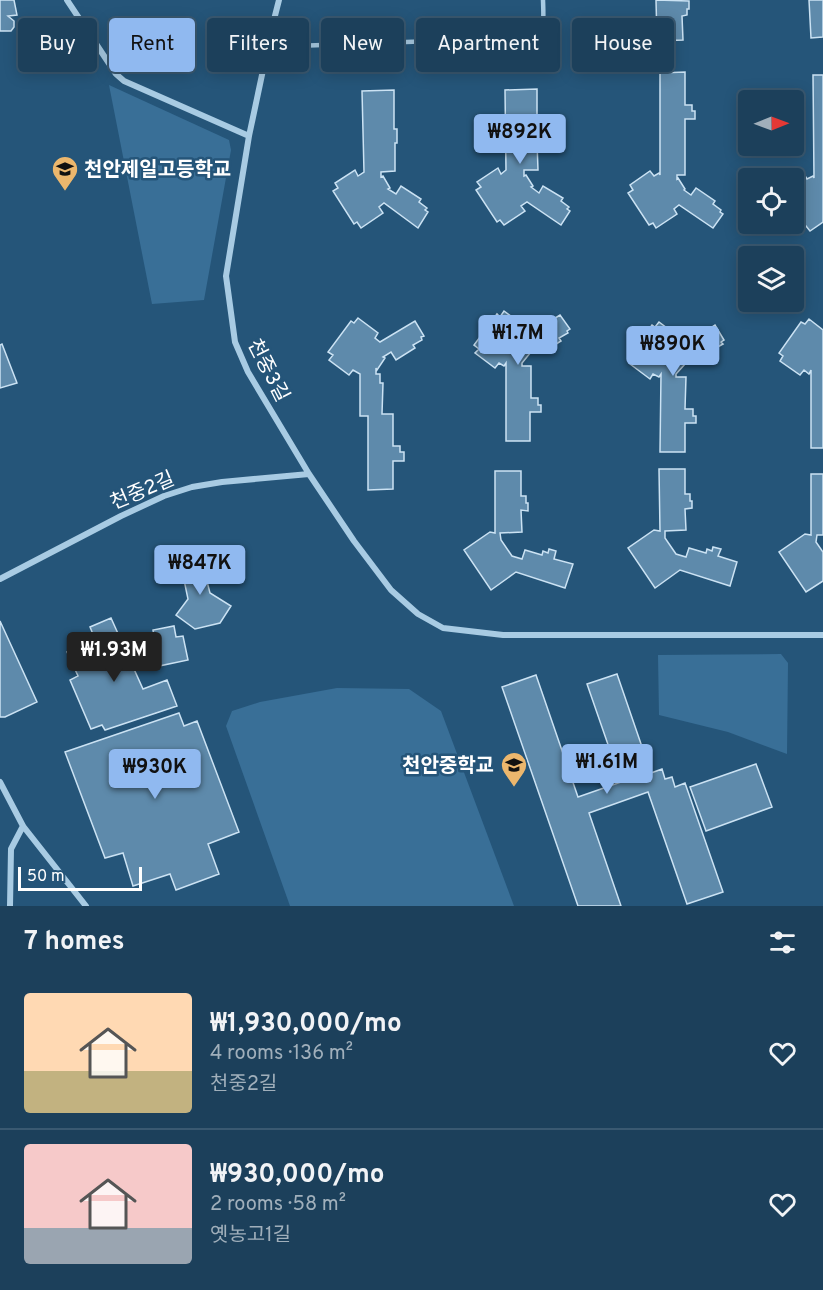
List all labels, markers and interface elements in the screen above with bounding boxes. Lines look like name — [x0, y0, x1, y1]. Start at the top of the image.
chip: Buy — [18, 18, 97, 72]
chip: Rent — [109, 18, 195, 72]
chip: Filters — [207, 18, 309, 72]
chip: New — [321, 18, 404, 72]
chip: Apartment — [416, 18, 560, 72]
chip: House — [572, 18, 674, 72]
north arrow — [738, 90, 804, 156]
map controls — [738, 90, 804, 312]
pin: ₩892K — [478, 114, 562, 165]
text: ₩892K — [488, 120, 552, 146]
school or university icon: 천안제일고등학교 — [50, 154, 80, 192]
place label: 천안제일고등학교 — [84, 158, 231, 184]
button: locate — [738, 168, 804, 234]
button: layers — [738, 246, 804, 312]
pin: ₩1.7M — [476, 315, 560, 366]
text: ₩1.7M — [492, 321, 544, 347]
pin: ₩890K — [631, 326, 715, 377]
text: ₩890K — [640, 332, 706, 358]
street label: 천중3길 — [240, 335, 294, 407]
street label: 천중2길 — [107, 467, 179, 517]
pin: ₩847K — [158, 545, 242, 596]
text: ₩847K — [168, 551, 232, 577]
pin: ₩1.93M — [65, 632, 163, 683]
text: ₩1.93M — [81, 638, 147, 664]
pin: ₩1.61M — [558, 744, 656, 795]
pin: ₩930K — [113, 749, 197, 800]
school or university icon: 천안중학교 — [499, 750, 529, 788]
text: ₩1.61M — [576, 750, 638, 776]
place label: 천안중학교 — [402, 754, 494, 780]
text: ₩930K — [123, 755, 187, 781]
scale bar — [18, 864, 142, 892]
text: 50 m — [27, 867, 65, 887]
text: 7 homes — [24, 926, 124, 959]
icon: filters — [766, 926, 799, 959]
text: ₩1,930,000/mo — [210, 1008, 402, 1041]
icon: home — [72, 1017, 144, 1089]
icon: heart — [766, 1037, 799, 1070]
text: 4 rooms · 136 m² — [210, 1041, 353, 1067]
text: 천중2길 — [210, 1072, 277, 1098]
text: ₩930,000/mo — [210, 1159, 385, 1192]
icon: home — [72, 1168, 144, 1240]
icon: heart — [766, 1188, 799, 1221]
text: 2 rooms · 58 m² — [210, 1192, 346, 1218]
text: 옛농고1길 — [210, 1223, 291, 1249]

